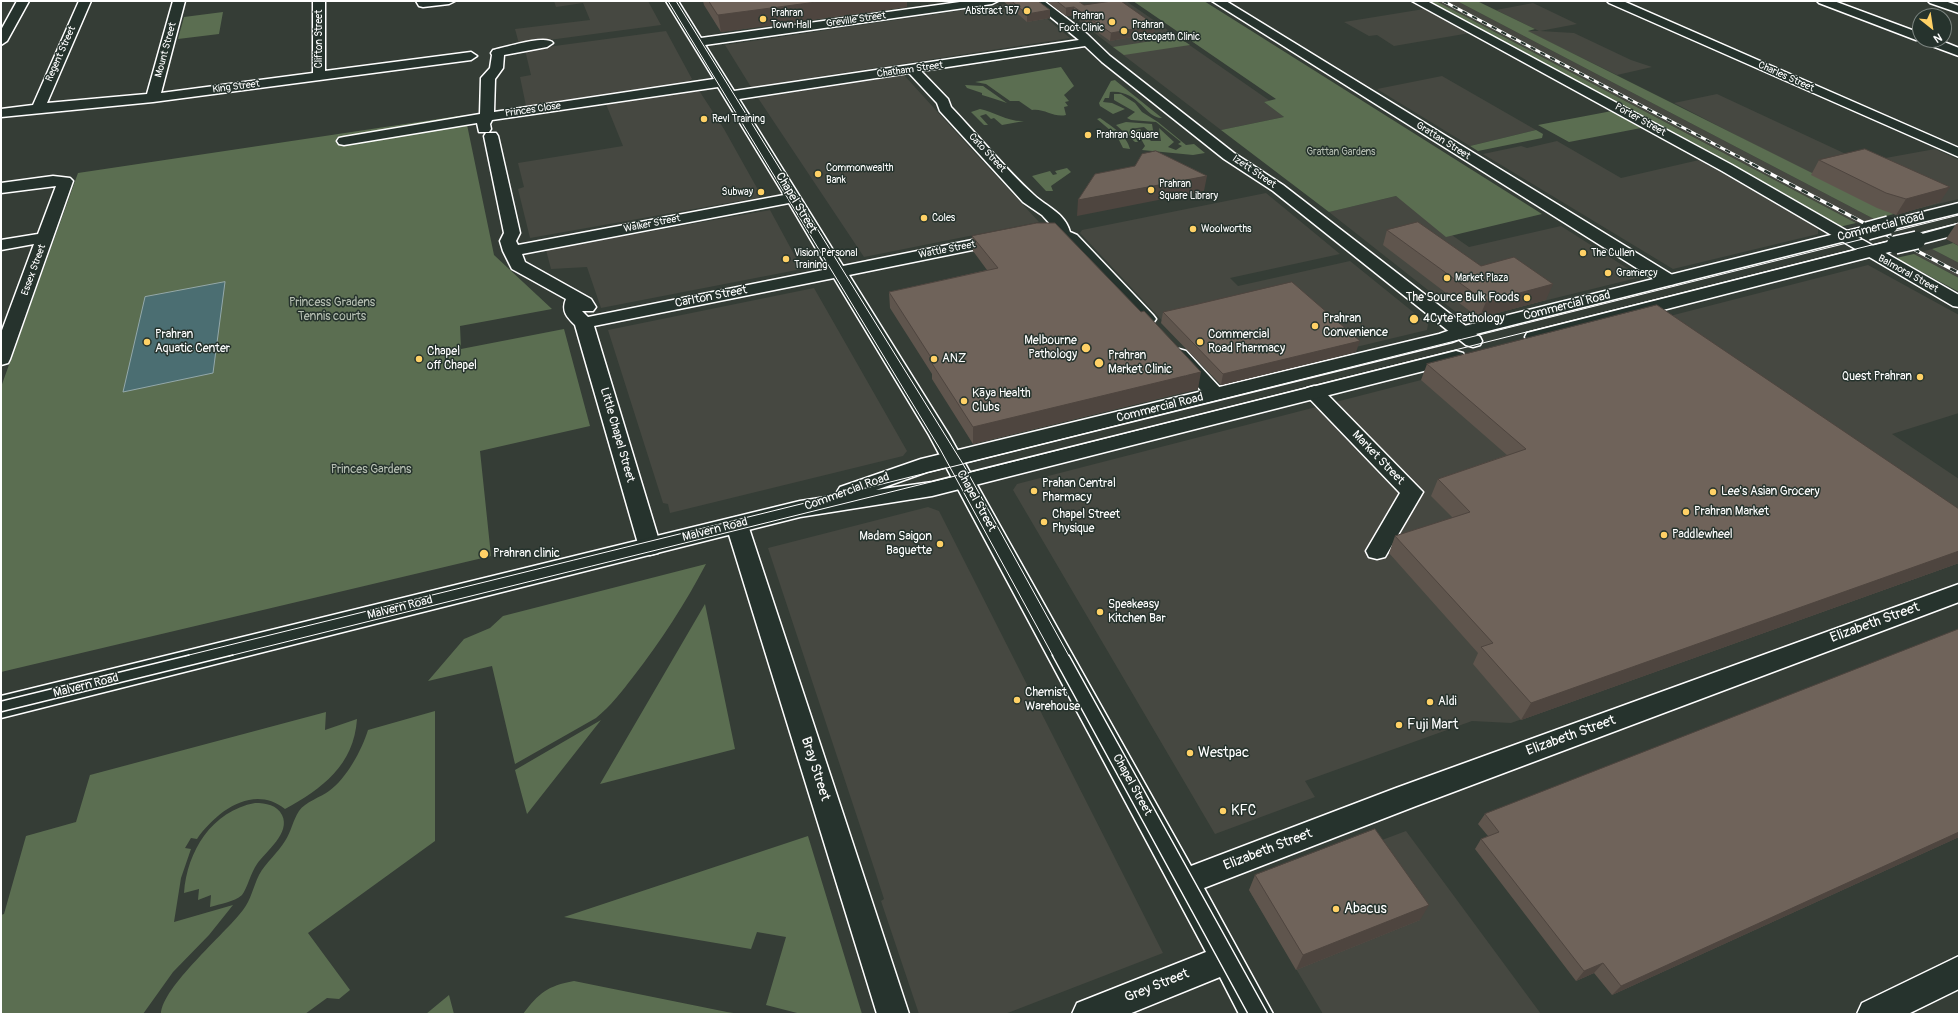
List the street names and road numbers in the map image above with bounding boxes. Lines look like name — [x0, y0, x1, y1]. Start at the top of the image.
street label: Clifton Street — [313, 10, 325, 68]
street label: Greville Street — [825, 10, 887, 30]
street label: Mount Street — [153, 21, 179, 79]
street label: Regent Street — [43, 24, 79, 84]
street label: Chatham Street — [876, 59, 944, 81]
street label: Charles Street — [1756, 59, 1816, 95]
street label: King Street — [212, 78, 260, 96]
street label: Princes Close — [504, 100, 562, 120]
street label: Porter Street — [1612, 101, 1668, 139]
street label: Grattan Street — [1414, 120, 1472, 162]
street label: Cato Street — [966, 131, 1008, 175]
street label: Izett Street — [1230, 153, 1278, 191]
street label: Chapel Street — [772, 170, 820, 236]
street label: Commercial Road — [1836, 209, 1926, 245]
street label: Walker Street — [623, 213, 681, 235]
street label: Wattle Street — [918, 239, 976, 261]
street label: Essex Street — [19, 243, 49, 297]
street label: Balmoral Street — [1876, 253, 1940, 295]
street label: Carlton Street — [674, 283, 748, 311]
street label: Commercial Road — [1522, 288, 1612, 324]
street label: Little Chapel Street — [597, 386, 637, 484]
street label: Commercial Road — [1115, 390, 1205, 426]
street label: Market Street — [1349, 428, 1407, 488]
street label: Chapel Street — [953, 468, 999, 534]
street label: Commercial Road — [803, 470, 891, 514]
street label: Malvern Road — [681, 515, 749, 545]
street label: Malvern Road — [366, 593, 434, 623]
street label: Elizabeth Street — [1828, 599, 1922, 647]
street label: Malvern Road — [52, 671, 120, 701]
street label: Elizabeth Street — [1524, 712, 1618, 760]
street label: Bray Street — [797, 735, 833, 803]
street label: Chapel Street — [1109, 752, 1155, 818]
street label: Elizabeth Street — [1221, 825, 1315, 875]
street label: Grey Street — [1122, 965, 1192, 1007]

